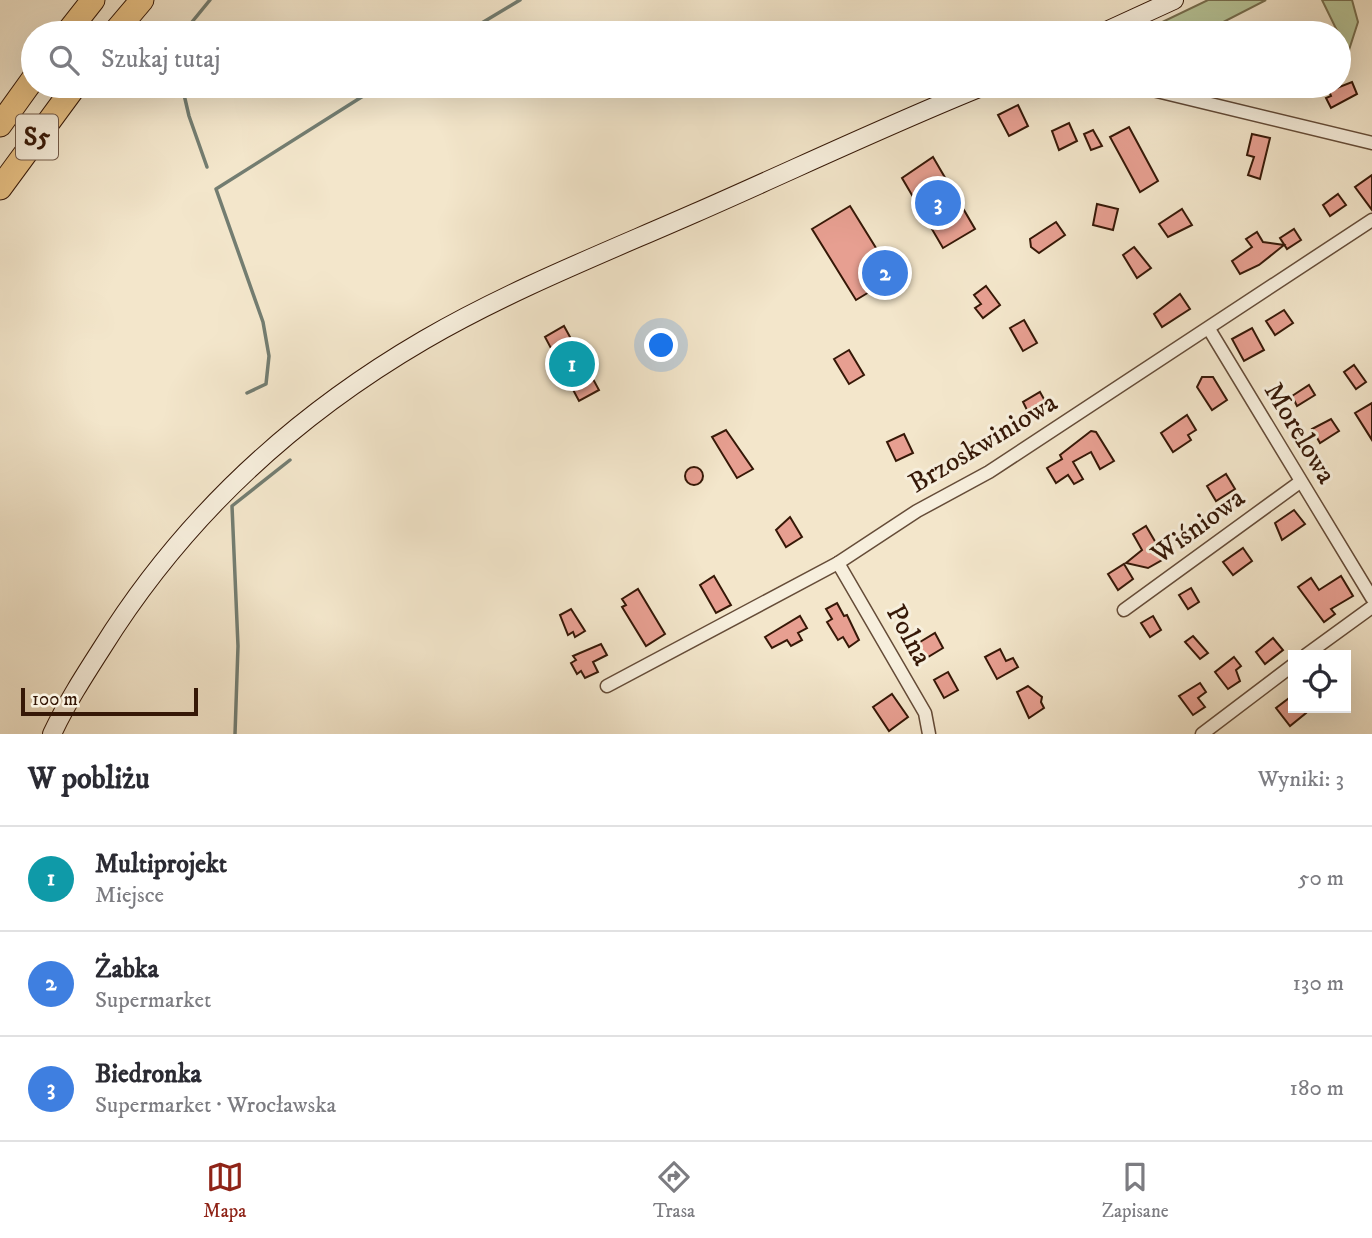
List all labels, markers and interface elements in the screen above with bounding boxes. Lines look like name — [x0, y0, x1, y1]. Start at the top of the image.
search box — [21, 21, 1351, 98]
icon: search — [45, 41, 83, 79]
text: Szukaj tutaj — [101, 43, 221, 76]
road number: S5 — [16, 114, 58, 160]
pin: 3 — [915, 177, 961, 229]
pin: 2 — [862, 247, 908, 299]
your location — [644, 328, 678, 362]
pin: 1 — [549, 338, 595, 390]
street label: Morelowa — [1256, 376, 1344, 490]
street label: Brzoskwiniowa — [902, 385, 1064, 501]
street label: Wiśniowa — [1143, 480, 1252, 572]
street label: Polna — [878, 598, 940, 672]
map controls — [1288, 650, 1351, 713]
button: locate — [1288, 650, 1351, 713]
scale bar — [21, 685, 198, 717]
text: 100 m — [32, 688, 78, 711]
text: W pobliżu — [28, 761, 150, 798]
text: Wyniki: 3 — [1258, 765, 1344, 794]
text: Multiprojekt — [95, 848, 227, 881]
text: 1 — [47, 864, 55, 893]
text: 50 m — [1298, 864, 1344, 893]
text: Miejsce — [95, 881, 164, 910]
text: Żabka — [95, 953, 159, 986]
text: 2 — [45, 969, 57, 998]
text: 130 m — [1292, 969, 1344, 998]
text: Supermarket — [95, 986, 211, 1015]
text: Biedronka — [95, 1058, 202, 1091]
text: 3 — [47, 1074, 55, 1103]
text: 180 m — [1289, 1074, 1344, 1103]
text: Supermarket · Wrocławska — [95, 1091, 336, 1120]
tab: Mapa — [203, 1158, 246, 1223]
tab: Trasa — [653, 1158, 695, 1223]
tab: Zapisane — [1102, 1158, 1169, 1223]

